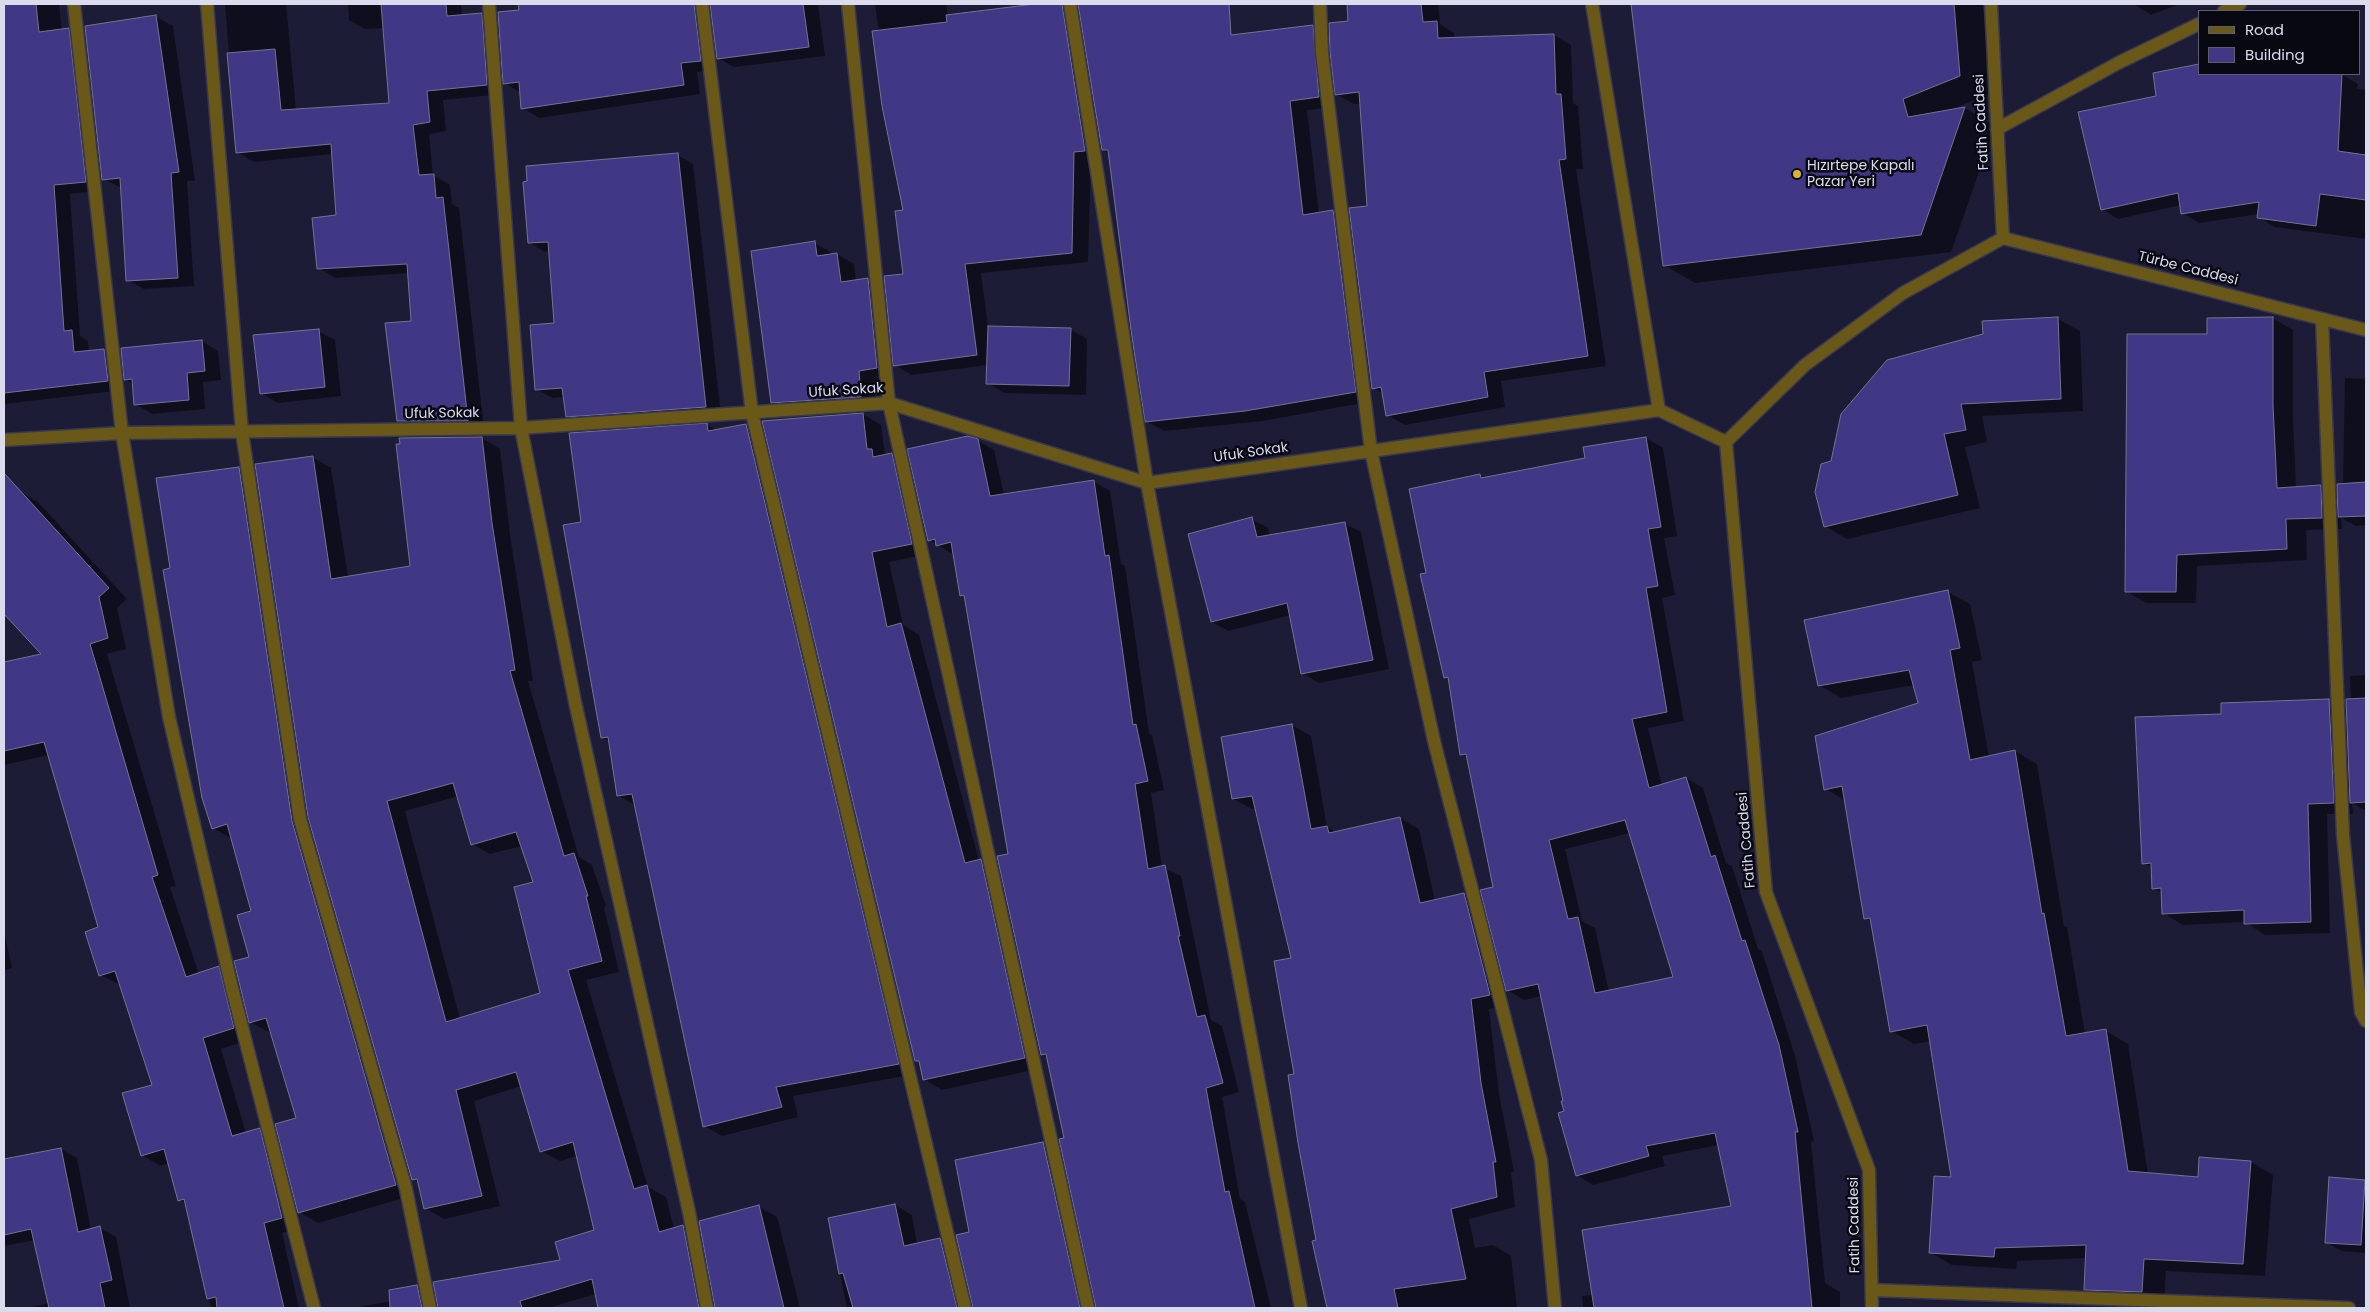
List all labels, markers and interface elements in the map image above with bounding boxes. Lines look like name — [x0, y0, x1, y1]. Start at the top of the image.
legend — [2198, 10, 2360, 75]
text: Road — [2245, 19, 2284, 40]
text: Building — [2245, 44, 2305, 65]
street label: Fatih Caddesi — [1971, 73, 1993, 171]
place label: Hızırtepe Kapalı Pazar Yeri — [1807, 158, 1914, 190]
marker: Hızırtepe Kapalı Pazar Yeri — [1791, 168, 1803, 180]
street label: Türbe Caddesi — [2136, 248, 2240, 290]
street label: Ufuk Sokak — [808, 380, 884, 402]
street label: Ufuk Sokak — [404, 405, 480, 423]
street label: Ufuk Sokak — [1213, 439, 1289, 467]
street label: Fatih Caddesi — [1734, 791, 1760, 889]
street label: Fatih Caddesi — [1846, 1177, 1864, 1273]

